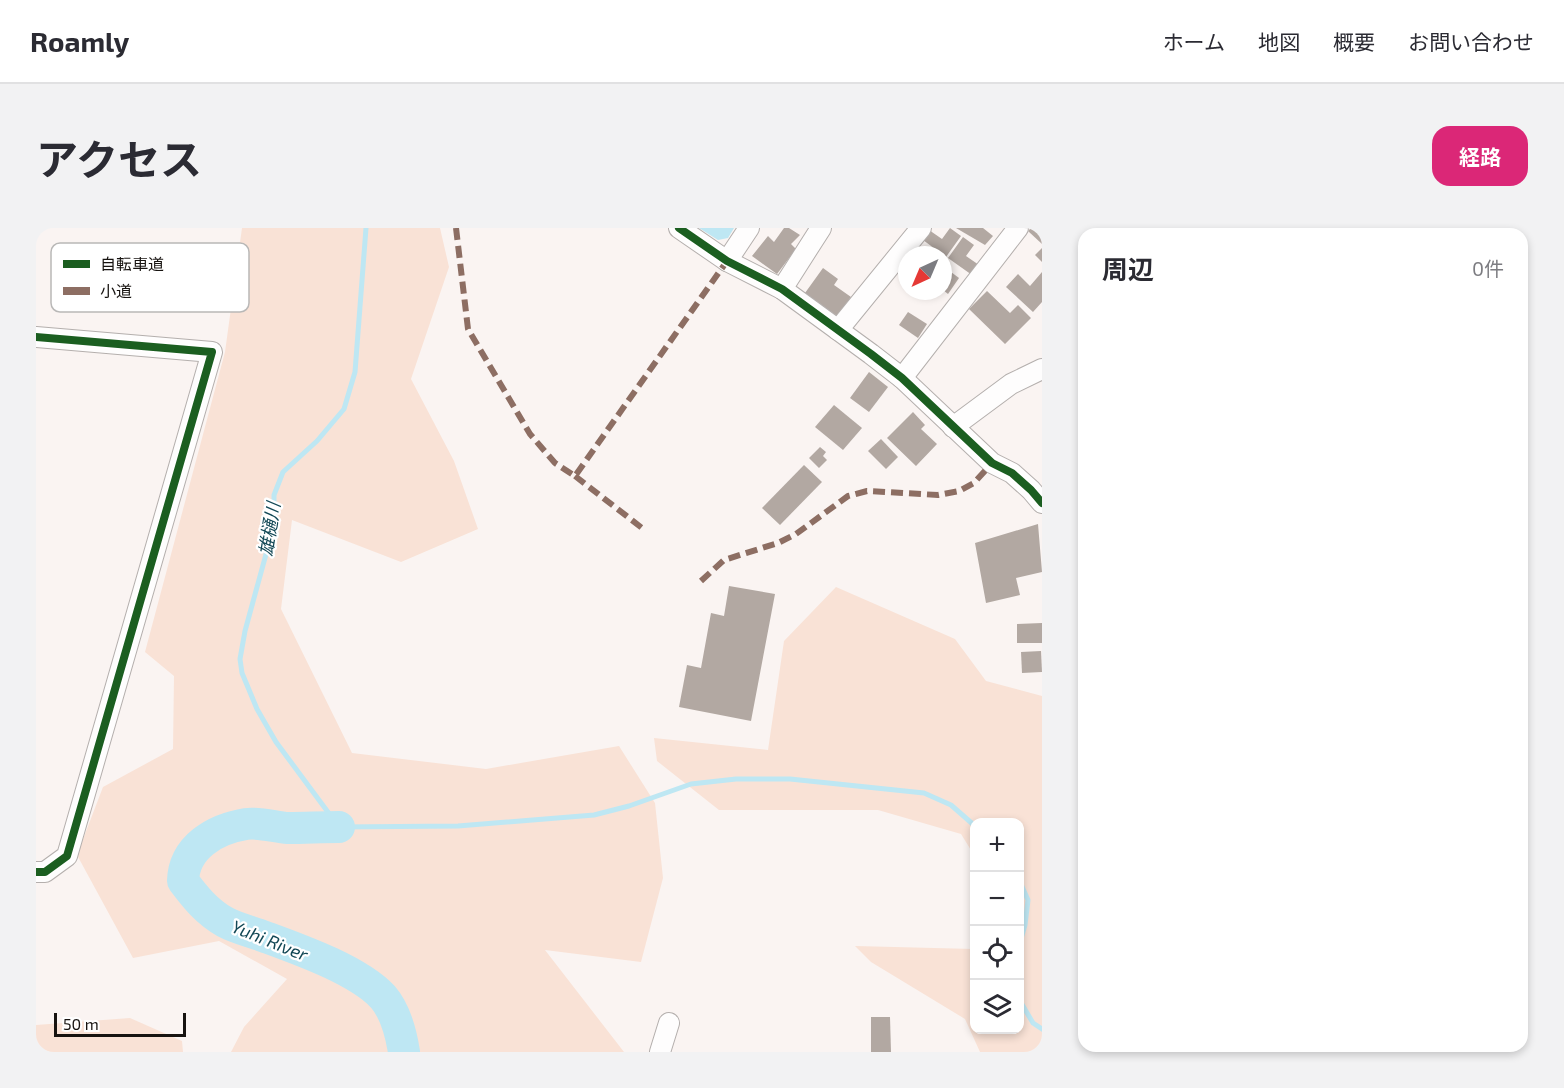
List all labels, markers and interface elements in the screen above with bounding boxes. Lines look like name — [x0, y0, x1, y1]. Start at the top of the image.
text: Roamly — [30, 24, 129, 58]
text: ホーム — [1163, 29, 1225, 54]
text: 地図 — [1258, 29, 1300, 54]
text: 概要 — [1333, 29, 1375, 54]
text: お問い合わせ — [1408, 29, 1534, 54]
button: 経路 — [1432, 126, 1528, 186]
text: アクセス — [36, 133, 202, 183]
legend — [51, 243, 249, 312]
north arrow — [898, 246, 952, 300]
text: 周辺 — [1102, 253, 1154, 284]
text: 自転車道 — [100, 254, 164, 273]
text: 0件 — [1472, 256, 1504, 280]
text: 小道 — [100, 281, 132, 300]
water label: 雄樋川 — [254, 499, 284, 557]
map controls — [970, 818, 1024, 1034]
button: + — [970, 818, 1024, 872]
button: − — [970, 872, 1024, 926]
water label: Yuhi River — [229, 915, 312, 966]
button: locate — [970, 926, 1024, 980]
button: layers — [970, 980, 1024, 1034]
scale bar — [54, 1010, 186, 1038]
text: 50 m — [63, 1014, 99, 1033]

